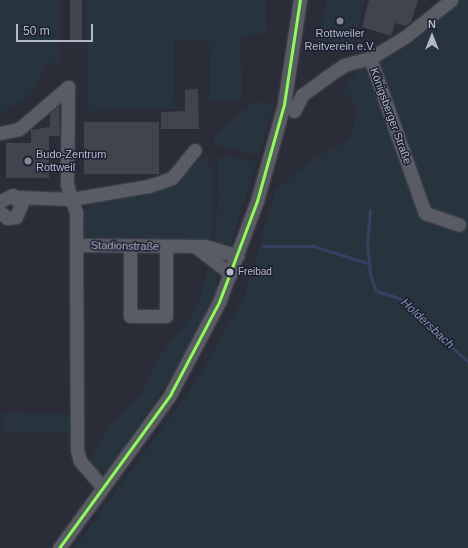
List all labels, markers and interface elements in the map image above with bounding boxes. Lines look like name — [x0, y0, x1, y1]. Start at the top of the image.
scale bar — [18, 16, 95, 42]
marker: Rottweiler Reitverein e.V. — [335, 16, 345, 26]
north arrow — [412, 16, 452, 56]
text: N — [428, 18, 436, 30]
text: 50 m — [23, 24, 50, 38]
place label: Rottweiler Reitverein e.V. — [304, 27, 376, 53]
street label: Königsberger Straße — [367, 66, 415, 166]
place label: Budo-Zentrum Rottweil — [36, 148, 106, 174]
marker: Budo-Zentrum Rottweil — [23, 156, 33, 166]
street label: Stadionstraße — [91, 239, 159, 253]
place label: Freibad — [238, 266, 272, 278]
marker: Freibad — [225, 267, 235, 277]
water label: Holdersbach — [397, 296, 457, 352]

